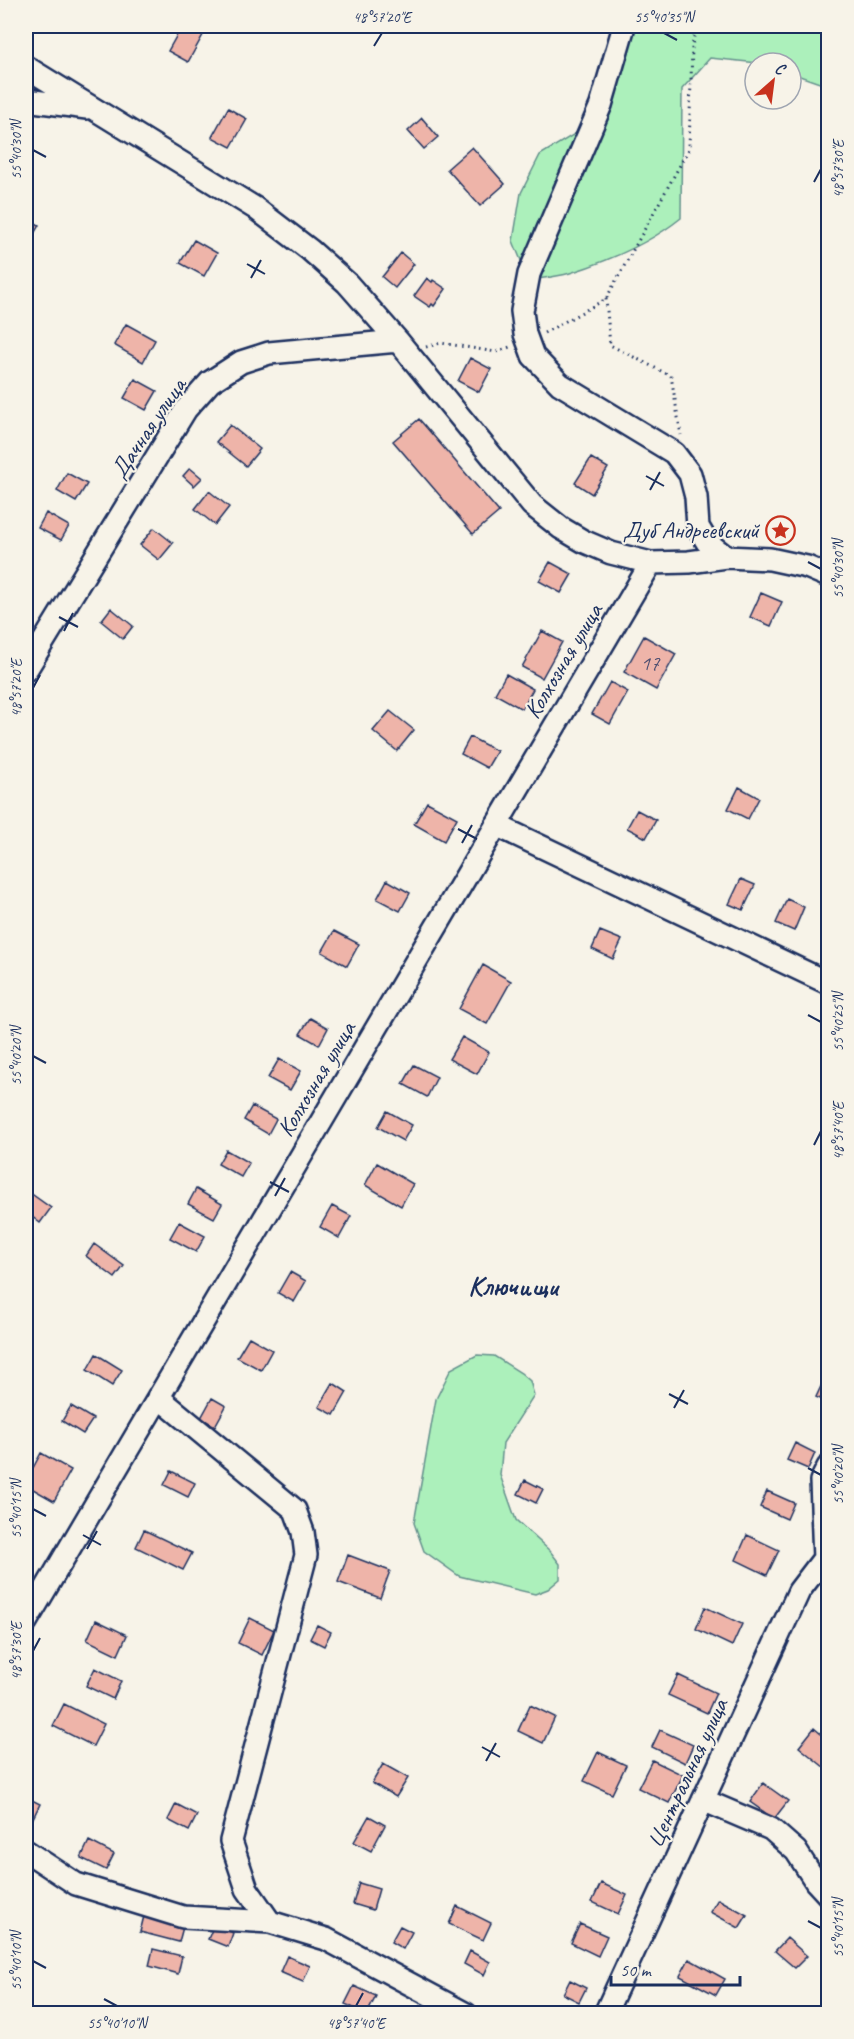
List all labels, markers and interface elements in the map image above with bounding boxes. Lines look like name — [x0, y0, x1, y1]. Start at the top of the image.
text: 48°57'20"E — [353, 8, 413, 27]
text: 55°40'35"N — [634, 8, 697, 27]
north arrow — [743, 51, 803, 111]
text: С — [771, 58, 790, 80]
text: 55°40'30"N — [7, 117, 26, 180]
text: 48°57'30"E — [829, 138, 848, 198]
street label: Дачная улица — [103, 370, 194, 484]
place icon: Дуб Андреевский — [764, 514, 796, 546]
place label: Дуб Андреевский — [623, 515, 761, 545]
text: 55°40'30"N — [829, 536, 848, 599]
street label: Колхозная улица — [517, 597, 610, 724]
house number: 17 — [641, 650, 661, 676]
text: 48°57'20"E — [7, 657, 26, 717]
text: 55°40'25"N — [829, 989, 848, 1052]
street label: Колхозная улица — [270, 1015, 363, 1142]
text: 55°40'20"N — [7, 1023, 26, 1086]
text: 48°57'40"E — [829, 1100, 848, 1160]
district label: Ключищи — [468, 1269, 560, 1303]
text: 55°40'20"N — [829, 1442, 848, 1505]
text: 55°40'15"N — [7, 1476, 26, 1539]
text: 48°57'30"E — [7, 1620, 26, 1680]
street label: Центральная улица — [639, 1692, 735, 1852]
text: 55°40'15"N — [829, 1895, 848, 1958]
text: 55°40'10"N — [7, 1928, 26, 1991]
scale bar — [611, 1949, 740, 1987]
text: 50 m — [620, 1959, 653, 1981]
text: 55°40'10"N — [87, 2014, 150, 2033]
text: 48°57'40"E — [327, 2014, 387, 2033]

